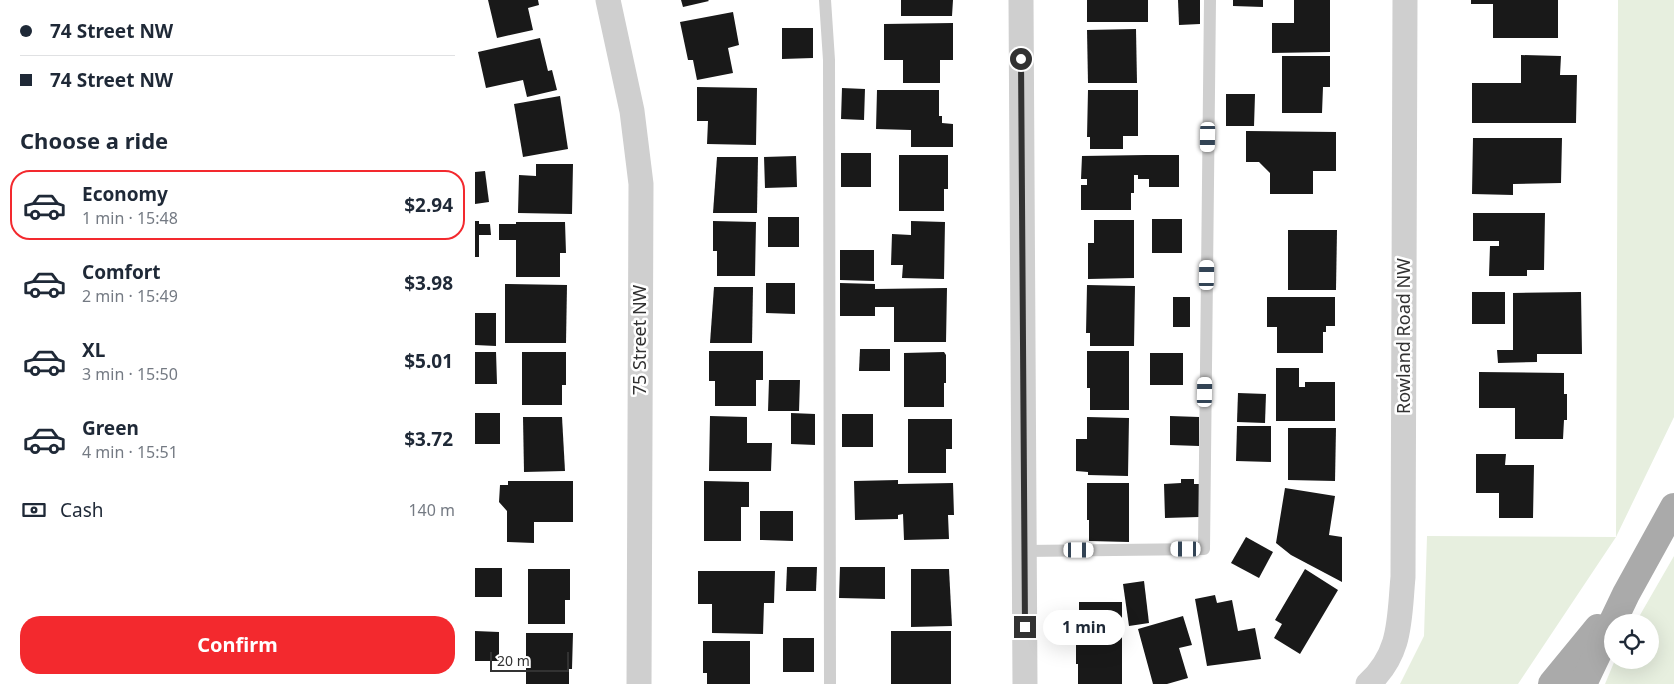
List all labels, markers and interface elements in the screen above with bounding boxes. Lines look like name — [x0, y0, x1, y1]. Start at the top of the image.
text: 74 Street NW — [50, 18, 173, 44]
route start — [1010, 48, 1032, 70]
text: 74 Street NW — [50, 67, 173, 93]
car — [1200, 122, 1215, 152]
text: Choose a ride — [20, 125, 168, 155]
text: Economy — [82, 181, 168, 207]
icon: car — [22, 183, 67, 228]
text: $2.94 — [404, 192, 453, 218]
text: 1 min · 15:48 — [82, 207, 178, 229]
street label: Rowland Road NW — [1391, 258, 1415, 414]
text: Comfort — [82, 259, 161, 285]
car — [1199, 260, 1214, 290]
icon: car — [22, 261, 67, 306]
text: $3.98 — [404, 270, 453, 296]
street label: 75 Street NW — [627, 284, 651, 395]
text: 2 min · 15:49 — [82, 285, 178, 307]
text: XL — [82, 337, 105, 363]
icon: car — [22, 339, 67, 384]
text: $5.01 — [404, 348, 453, 374]
text: 3 min · 15:50 — [82, 363, 178, 385]
car — [1197, 377, 1212, 407]
text: Green — [82, 415, 139, 441]
icon: car — [22, 417, 67, 462]
text: $3.72 — [404, 426, 453, 452]
text: 4 min · 15:51 — [82, 441, 178, 463]
icon: cash — [20, 496, 48, 524]
text: Cash — [60, 497, 104, 523]
text: 140 m — [408, 499, 455, 521]
car — [1171, 542, 1201, 557]
car — [1064, 543, 1094, 558]
callout: 1 min — [1043, 610, 1125, 644]
map controls — [1604, 614, 1659, 669]
button: locate — [1604, 614, 1659, 669]
button: Confirm — [20, 616, 455, 674]
route end — [1014, 616, 1036, 638]
text: 1 min — [1062, 616, 1106, 638]
scale bar — [490, 649, 569, 672]
text: 20 m — [497, 651, 530, 670]

